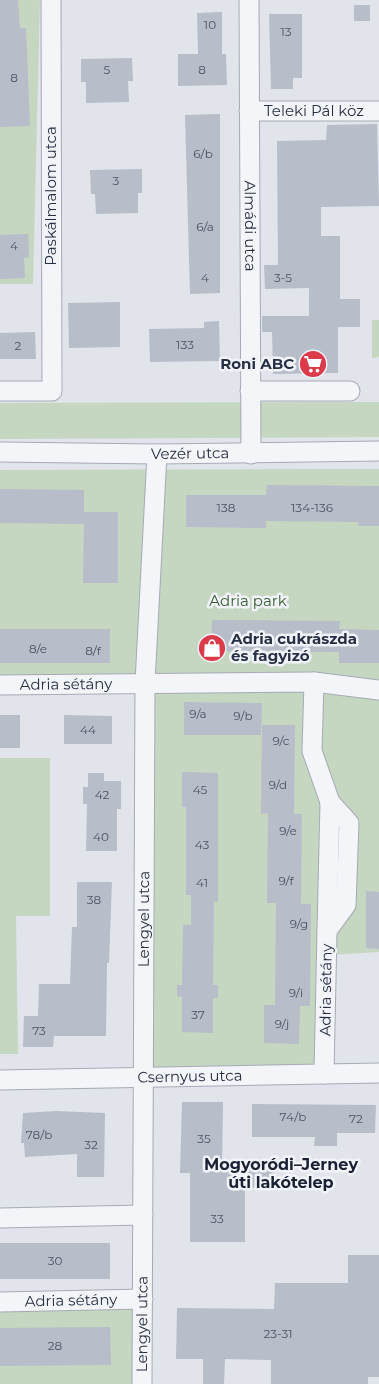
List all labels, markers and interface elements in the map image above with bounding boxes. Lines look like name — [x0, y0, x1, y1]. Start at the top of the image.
house number: 10 — [204, 17, 216, 32]
house number: 13 — [280, 24, 292, 39]
house number: 5 — [104, 62, 111, 77]
house number: 8 — [198, 62, 206, 77]
house number: 8 — [10, 70, 18, 85]
street label: Teleki Pál köz — [264, 101, 364, 120]
street label: Paskálmalom utca — [41, 126, 60, 266]
house number: 6/b — [193, 146, 213, 161]
house number: 3 — [113, 173, 120, 188]
street label: Almádi utca — [241, 180, 260, 272]
house number: 6/a — [196, 219, 214, 234]
house number: 4 — [10, 238, 18, 253]
house number: 4 — [201, 270, 209, 285]
house number: 3-5 — [274, 270, 292, 285]
house number: 133 — [176, 337, 194, 352]
house number: 2 — [15, 338, 22, 353]
supermarket icon: Roni ABC — [298, 349, 328, 379]
place label: Roni ABC — [220, 354, 294, 373]
street label: Vezér utca — [151, 443, 229, 463]
house number: 138 — [217, 500, 236, 515]
house number: 134-136 — [291, 500, 333, 515]
park label: Adria park — [209, 591, 287, 610]
place label: Adria cukrászda és fagyizó — [230, 629, 357, 665]
shop icon: Adria cukrászda és fagyizó — [197, 633, 227, 663]
house number: 8/e — [29, 641, 47, 656]
house number: 8/f — [85, 643, 102, 658]
street label: Adria sétány — [20, 674, 113, 694]
house number: 9/a — [189, 706, 207, 721]
house number: 9/b — [233, 708, 253, 723]
house number: 44 — [80, 722, 96, 737]
house number: 9/c — [272, 733, 290, 748]
house number: 9/d — [269, 777, 287, 792]
house number: 45 — [193, 782, 208, 797]
house number: 42 — [95, 787, 110, 802]
house number: 9/e — [279, 823, 297, 838]
house number: 40 — [93, 829, 109, 844]
house number: 43 — [195, 837, 209, 852]
street label: Lengyel utca — [134, 871, 153, 967]
house number: 9/f — [278, 873, 295, 888]
house number: 41 — [196, 875, 208, 890]
house number: 38 — [87, 892, 102, 907]
house number: 9/g — [290, 916, 308, 931]
street label: Adria sétány — [315, 943, 336, 1036]
house number: 9/i — [289, 985, 303, 1000]
house number: 37 — [191, 1007, 205, 1022]
house number: 9/j — [275, 1016, 289, 1031]
house number: 73 — [32, 1023, 46, 1038]
street label: Csernyus utca — [137, 1066, 243, 1086]
house number: 74/b — [280, 1109, 306, 1124]
house number: 72 — [349, 1111, 363, 1126]
house number: 78/b — [26, 1127, 52, 1142]
house number: 35 — [197, 1131, 211, 1146]
house number: 32 — [84, 1137, 98, 1152]
district label: Mogyoródi–Jerney úti lakótelep — [204, 1155, 358, 1192]
house number: 33 — [210, 1211, 224, 1226]
house number: 30 — [48, 1253, 62, 1268]
street label: Lengyel utca — [132, 1276, 151, 1372]
street label: Adria sétány — [24, 1290, 118, 1310]
house number: 23-31 — [263, 1326, 293, 1341]
house number: 28 — [48, 1338, 63, 1353]

